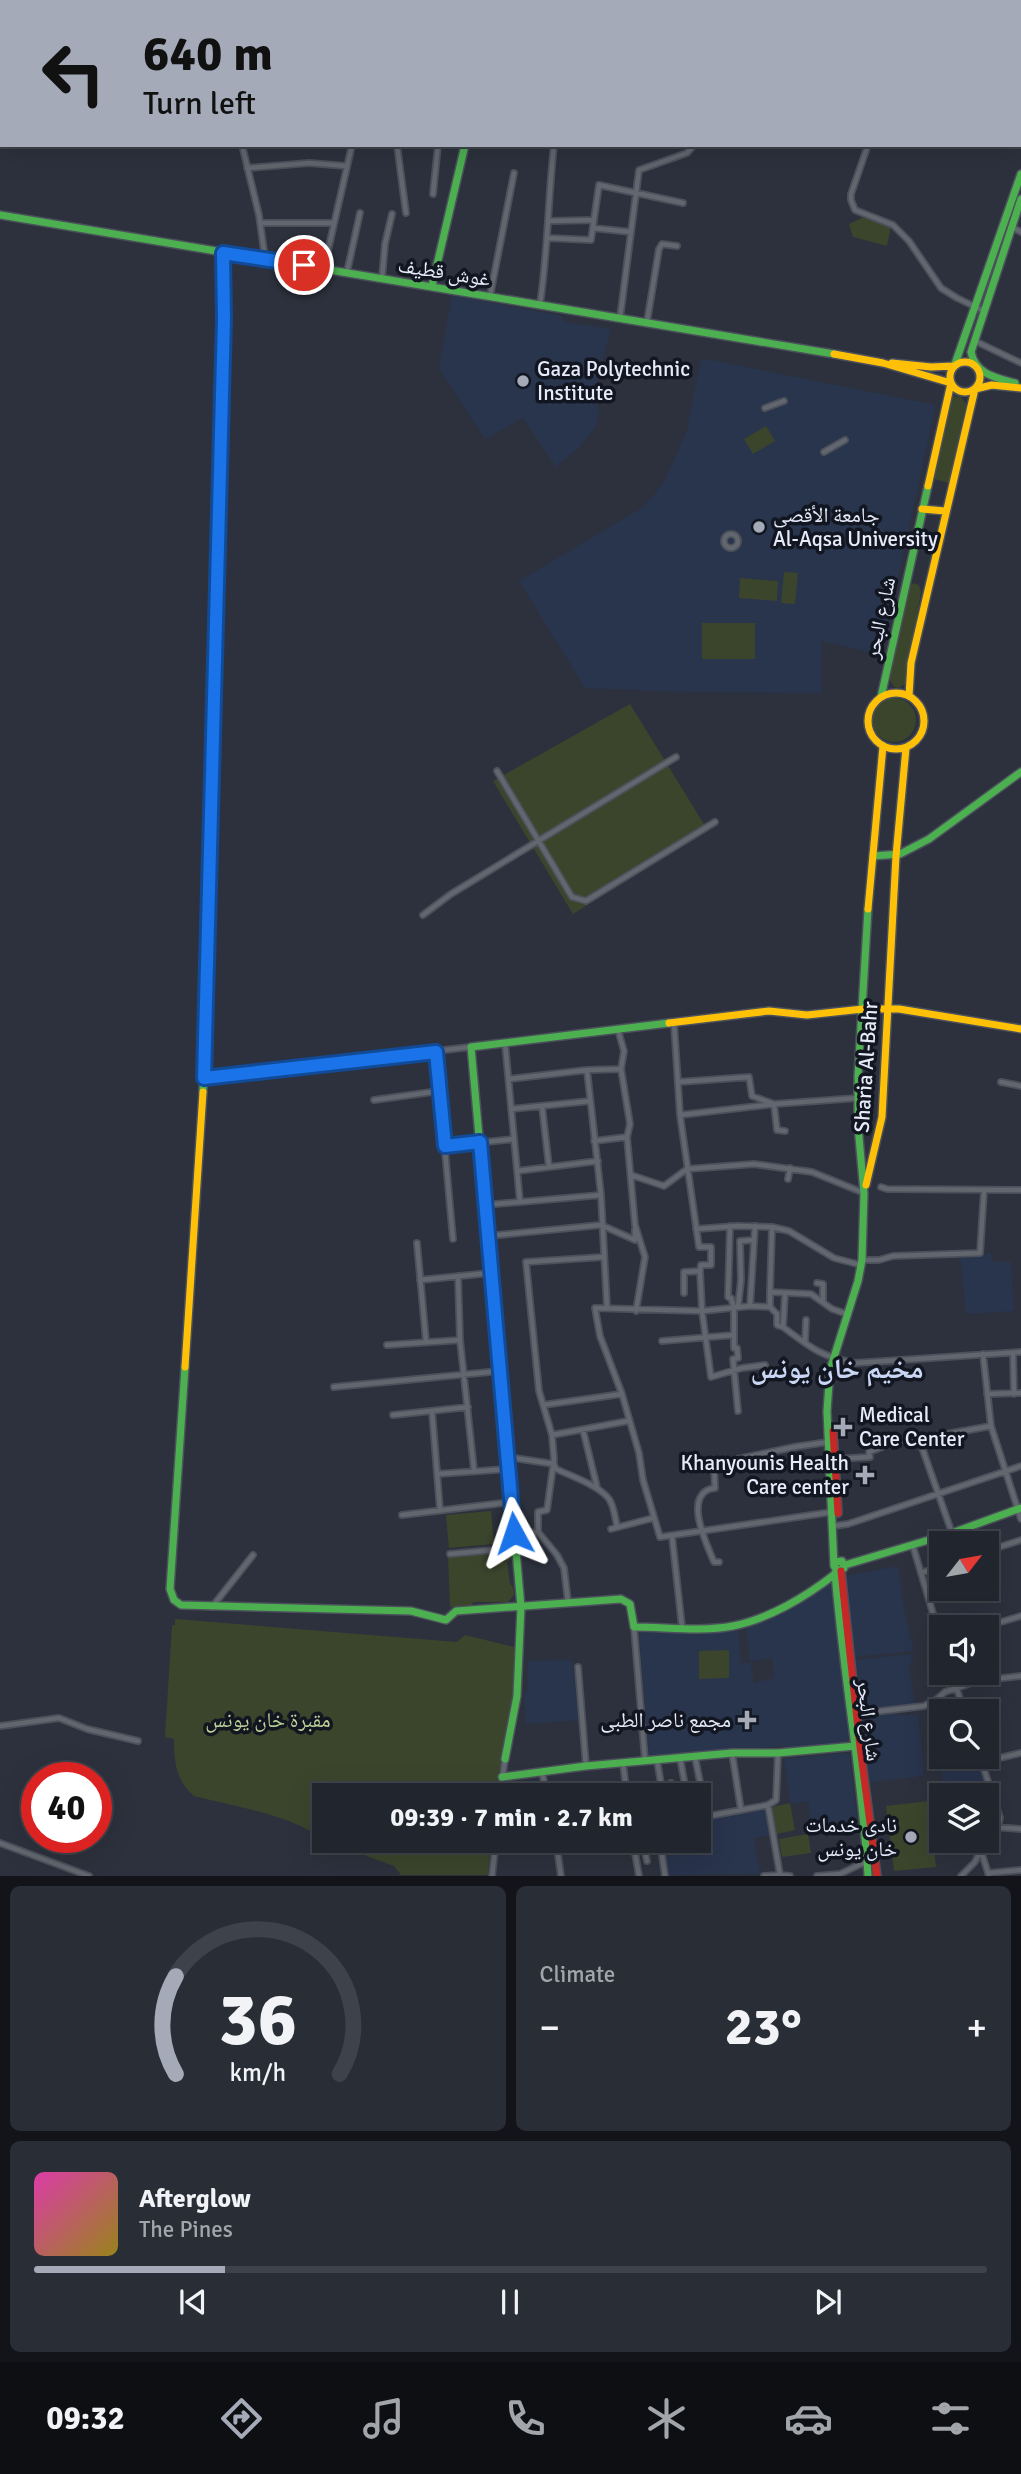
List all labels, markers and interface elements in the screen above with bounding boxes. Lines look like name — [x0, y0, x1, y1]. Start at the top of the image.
text: 640 m — [143, 24, 273, 84]
icon: left — [28, 28, 119, 119]
text: Turn left — [143, 84, 256, 123]
pin — [274, 235, 334, 295]
icon: arrive — [285, 246, 323, 284]
street label: غوش قطيف — [396, 252, 492, 292]
place label: Gaza Polytechnic Institute — [537, 356, 690, 406]
marker: Gaza Polytechnic Institute — [515, 373, 531, 389]
place label: جامعة الأقصى Al-Aqsa University — [773, 502, 938, 552]
marker: جامعة الأقصى Al-Aqsa University — [751, 519, 767, 535]
street label: شارع البحر — [858, 575, 901, 662]
street label: Sharia Al-Bahr — [848, 1000, 884, 1133]
district label: مخيم خان يونس — [751, 1352, 923, 1387]
place label: Medical Care Center — [859, 1402, 965, 1452]
marker: Medical Care Center — [833, 1417, 853, 1437]
place label: Khanyounis Health Care center — [680, 1450, 849, 1500]
marker: Khanyounis Health Care center — [855, 1465, 875, 1485]
position arrow — [477, 1496, 551, 1570]
north arrow — [929, 1531, 999, 1601]
map controls — [929, 1531, 999, 1853]
button: sound — [929, 1615, 999, 1685]
street label: شارع البحر — [851, 1676, 887, 1763]
button: search — [929, 1699, 999, 1769]
park label: مقبرة خان يونس — [205, 1707, 331, 1733]
place label: مجمع ناصر الطبى — [600, 1707, 731, 1733]
marker: مجمع ناصر الطبى — [737, 1710, 757, 1730]
speed limit sign: 40 — [21, 1762, 112, 1853]
button: layers — [929, 1783, 999, 1853]
text: 09:39 · 7 min · 2.7 km — [390, 1802, 633, 1834]
place label: نادى خدمات خان يونس — [805, 1812, 897, 1862]
marker: نادى خدمات خان يونس — [903, 1829, 919, 1845]
text: Climate — [540, 1960, 615, 1989]
text: 36 — [218, 1977, 297, 2066]
text: 23° — [725, 1995, 802, 2059]
text: − — [540, 2004, 560, 2051]
text: + — [966, 2004, 987, 2051]
text: km/h — [229, 2057, 286, 2088]
text: Afterglow — [139, 2183, 251, 2215]
text: The Pines — [139, 2215, 233, 2244]
icon: previous — [174, 2283, 212, 2321]
icon: pause — [491, 2283, 529, 2321]
icon: next — [809, 2283, 847, 2321]
icon: directions — [217, 2394, 266, 2443]
icon: music — [359, 2394, 408, 2443]
icon: phone — [501, 2394, 550, 2443]
icon: climate — [642, 2394, 691, 2443]
icon: car — [784, 2394, 833, 2443]
icon: filters — [926, 2394, 975, 2443]
text: 09:32 — [46, 2399, 125, 2438]

